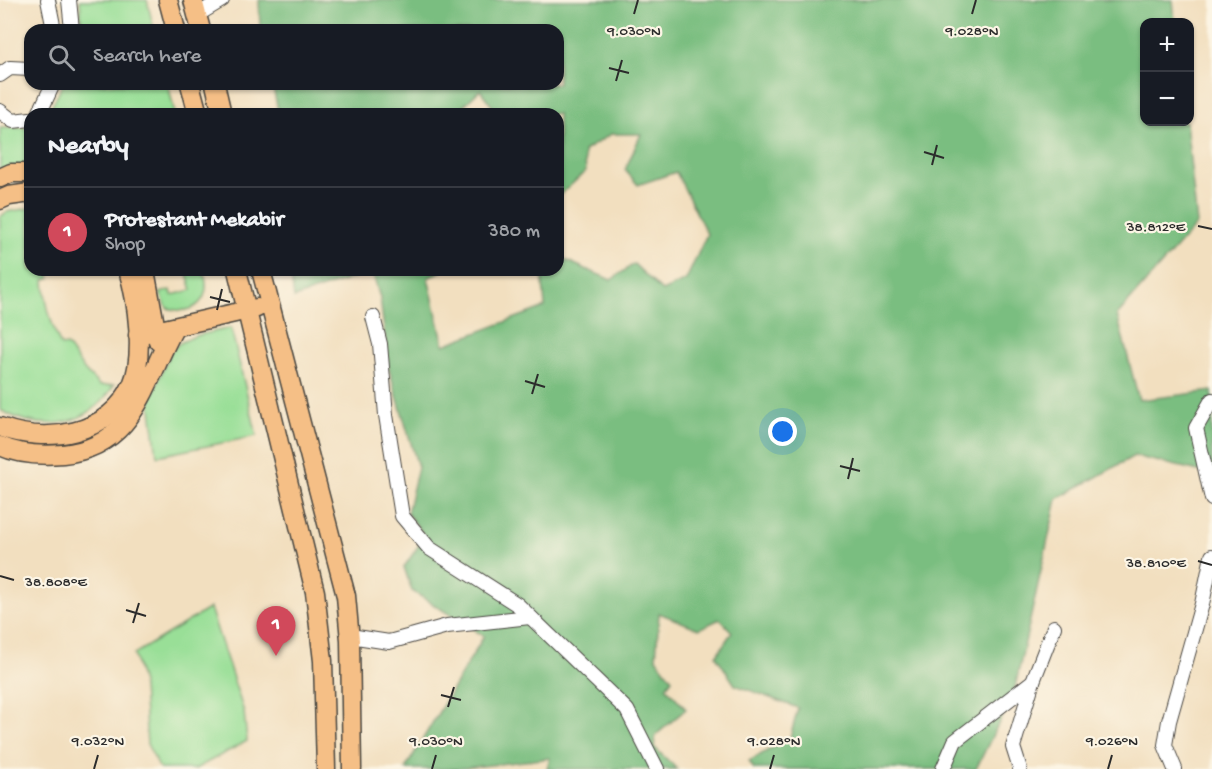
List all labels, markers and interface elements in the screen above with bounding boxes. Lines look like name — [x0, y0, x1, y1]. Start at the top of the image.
map controls — [1140, 18, 1194, 126]
button: + — [1140, 18, 1194, 72]
text: 9.030°N — [606, 23, 661, 41]
text: 9.028°N — [945, 23, 999, 41]
search box — [24, 24, 564, 90]
icon: search — [45, 41, 78, 74]
text: Search here — [93, 44, 201, 70]
button: − — [1140, 72, 1194, 126]
text: Nearby — [48, 132, 129, 163]
text: Protestant Mekabir — [105, 208, 283, 234]
text: 38.812°E — [1126, 219, 1186, 237]
text: 1 — [63, 221, 72, 244]
text: 380 m — [488, 221, 540, 244]
text: Shop — [105, 234, 145, 257]
your location — [768, 417, 797, 446]
text: 38.810°E — [1125, 555, 1186, 573]
text: 38.808°E — [24, 574, 88, 592]
pin: 1 — [256, 606, 296, 656]
text: 9.032°N — [71, 733, 124, 751]
text: 9.030°N — [408, 733, 463, 751]
text: 9.028°N — [747, 733, 801, 751]
text: 9.026°N — [1085, 733, 1138, 751]

